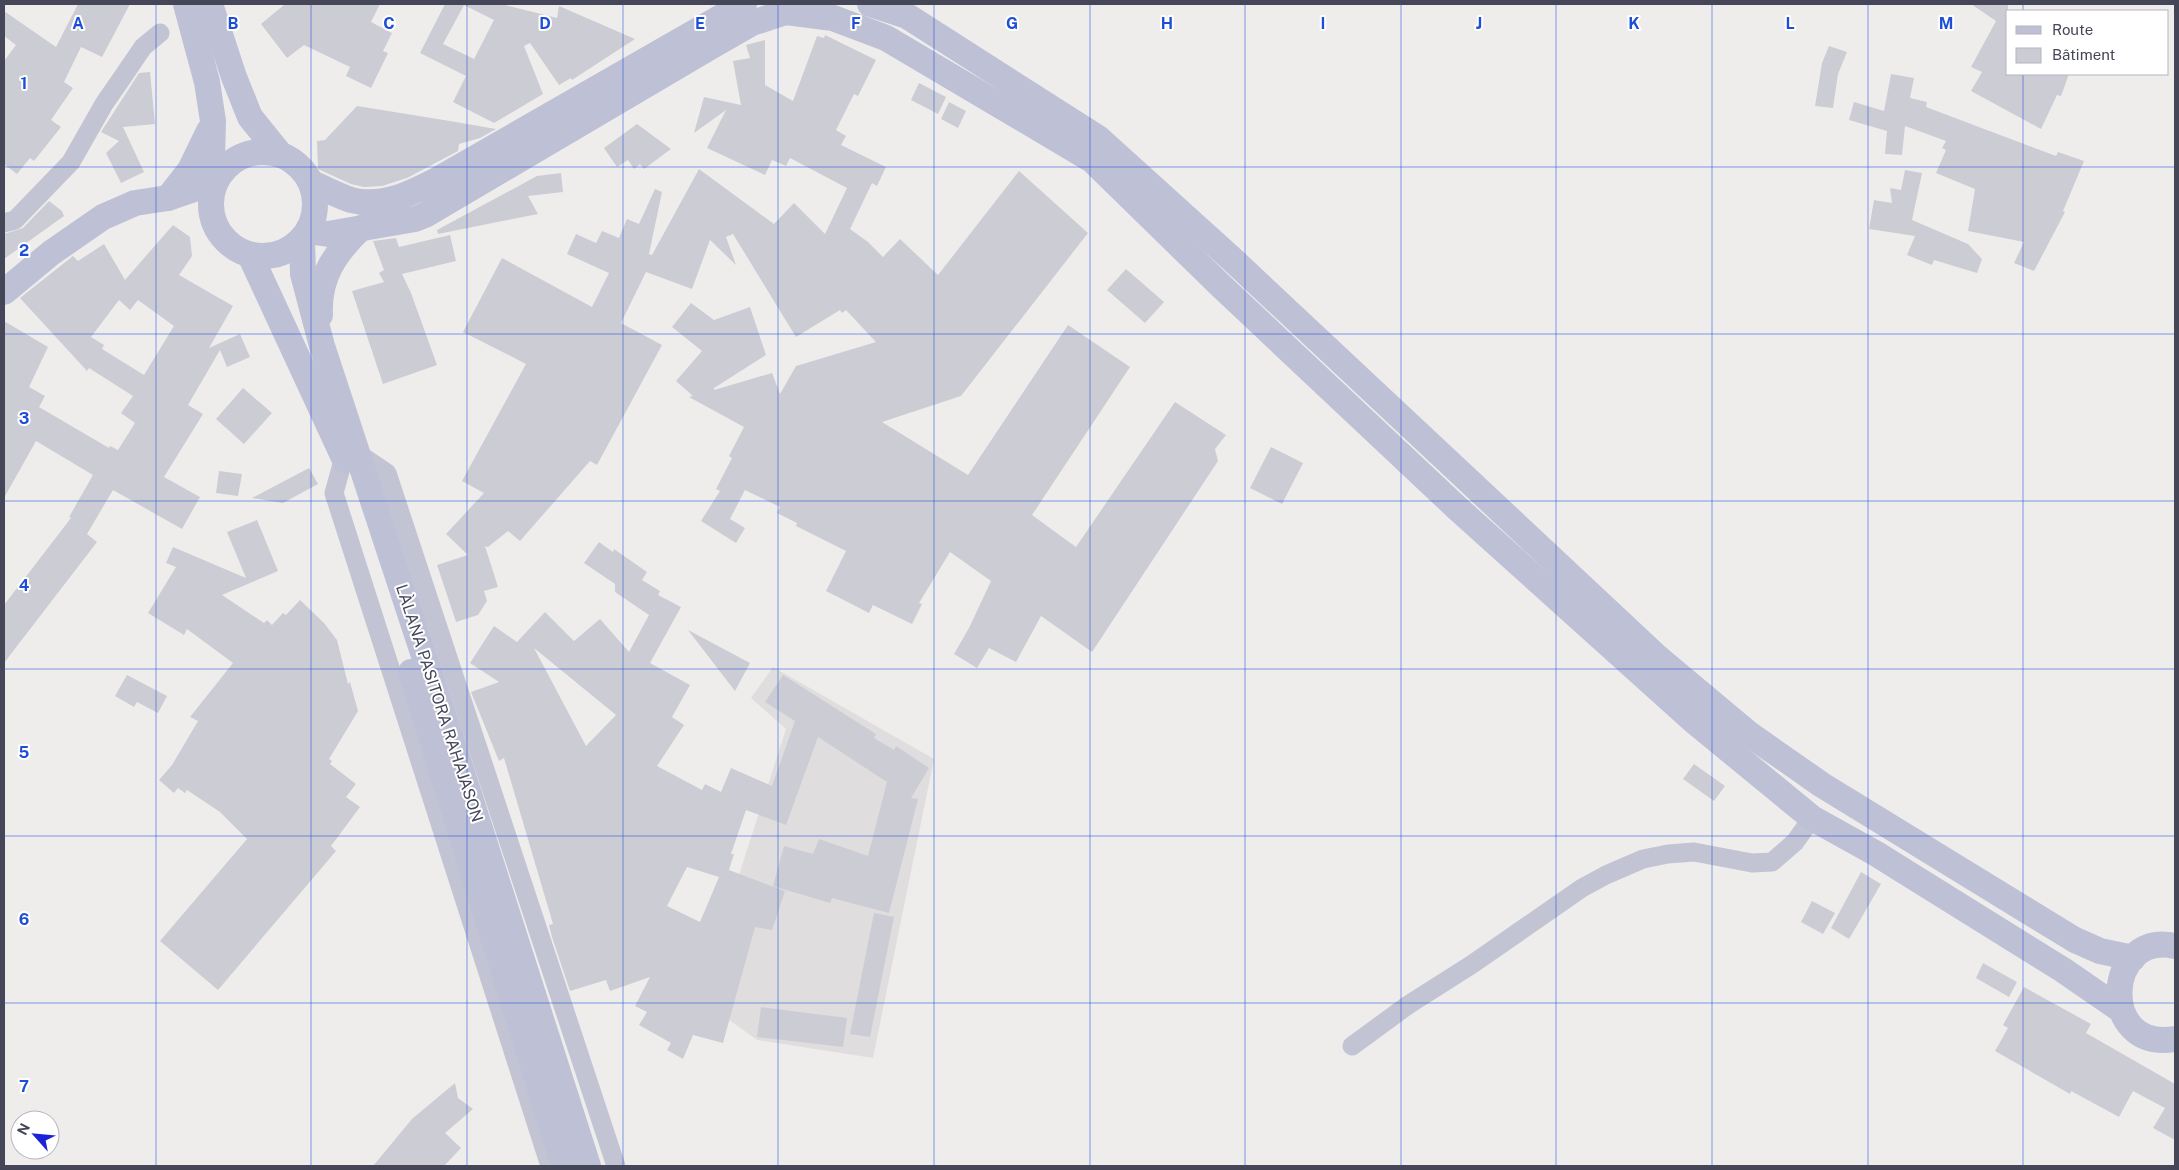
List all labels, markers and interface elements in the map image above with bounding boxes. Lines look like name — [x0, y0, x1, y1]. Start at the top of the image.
legend — [2006, 10, 2169, 75]
text: A — [72, 14, 84, 33]
text: B — [228, 14, 239, 33]
text: C — [383, 14, 395, 33]
text: D — [539, 14, 551, 33]
text: E — [695, 14, 705, 33]
text: F — [851, 14, 861, 33]
text: G — [1006, 14, 1018, 33]
text: H — [1161, 14, 1173, 33]
text: I — [1321, 14, 1325, 33]
text: J — [1476, 14, 1482, 33]
text: K — [1628, 14, 1640, 33]
text: L — [1785, 14, 1795, 33]
text: M — [1939, 14, 1953, 33]
text: Route — [2052, 21, 2093, 38]
text: Bâtiment — [2052, 46, 2115, 63]
text: 1 — [21, 74, 27, 93]
text: 2 — [19, 241, 29, 260]
text: 3 — [19, 409, 29, 428]
text: 4 — [19, 576, 30, 595]
street label: LÀLANA PASITORA RAHAJASON — [392, 582, 488, 824]
text: 5 — [19, 743, 30, 762]
text: 6 — [19, 910, 29, 929]
text: 7 — [19, 1077, 29, 1096]
north arrow — [10, 1110, 60, 1160]
text: N — [14, 1121, 33, 1138]

